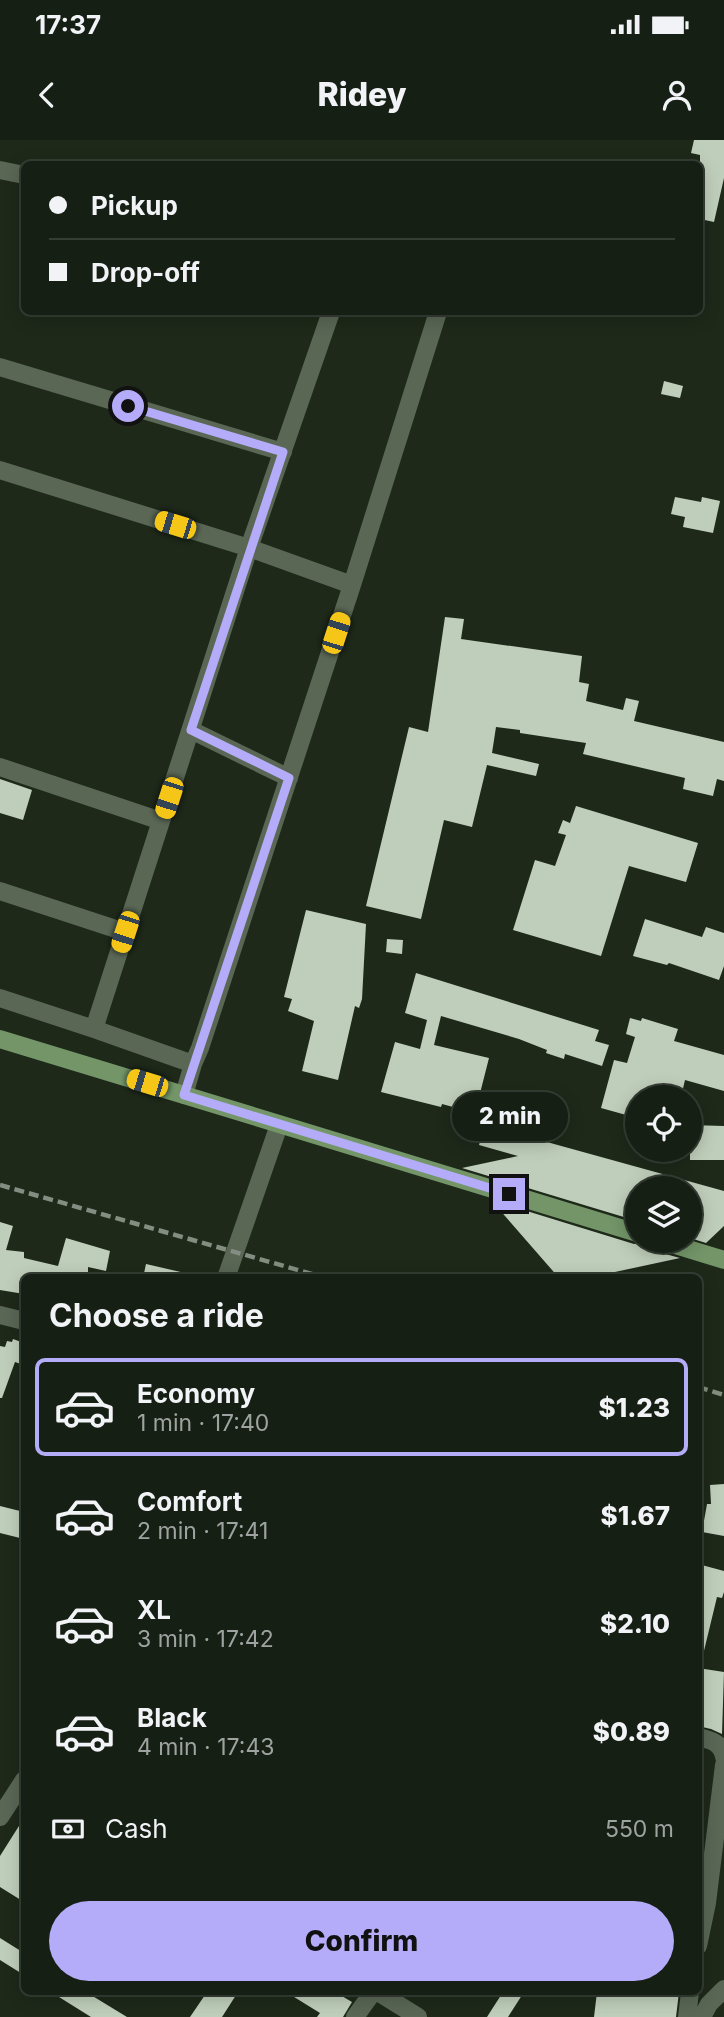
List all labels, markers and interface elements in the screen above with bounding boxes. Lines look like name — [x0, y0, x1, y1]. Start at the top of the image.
text: 17:37 — [35, 9, 101, 40]
text: Ridey — [317, 75, 407, 114]
icon: back — [28, 76, 66, 114]
icon: person — [658, 76, 696, 114]
text: Pickup — [91, 190, 178, 221]
text: Drop-off — [91, 257, 200, 288]
route start — [112, 390, 144, 422]
car — [152, 509, 199, 541]
car — [320, 610, 353, 656]
car — [153, 775, 186, 821]
car — [109, 909, 142, 955]
car — [124, 1067, 171, 1099]
map controls — [625, 1085, 702, 1253]
button: locate — [625, 1085, 702, 1162]
callout: 2 min — [451, 1093, 567, 1142]
text: 2 min — [479, 1102, 541, 1130]
button: layers — [625, 1176, 702, 1253]
route end — [493, 1178, 525, 1210]
text: Choose a ride — [49, 1296, 264, 1335]
icon: car — [53, 1376, 116, 1439]
text: Economy — [137, 1378, 255, 1409]
text: $1.23 — [599, 1392, 670, 1423]
text: 1 min · 17:40 — [137, 1409, 269, 1437]
icon: car — [53, 1484, 116, 1547]
text: Comfort — [137, 1486, 242, 1517]
text: $1.67 — [601, 1500, 670, 1531]
text: 2 min · 17:41 — [137, 1517, 268, 1545]
icon: car — [53, 1592, 116, 1655]
text: XL — [137, 1594, 171, 1625]
text: $2.10 — [600, 1608, 670, 1639]
text: 3 min · 17:42 — [137, 1625, 274, 1653]
icon: car — [53, 1700, 116, 1763]
text: Black — [137, 1702, 207, 1733]
text: $0.89 — [593, 1716, 670, 1747]
text: 4 min · 17:43 — [137, 1733, 274, 1761]
icon: cash — [49, 1810, 87, 1848]
text: Cash — [105, 1813, 168, 1844]
text: 550 m — [605, 1815, 674, 1843]
button: Confirm — [49, 1901, 674, 1981]

